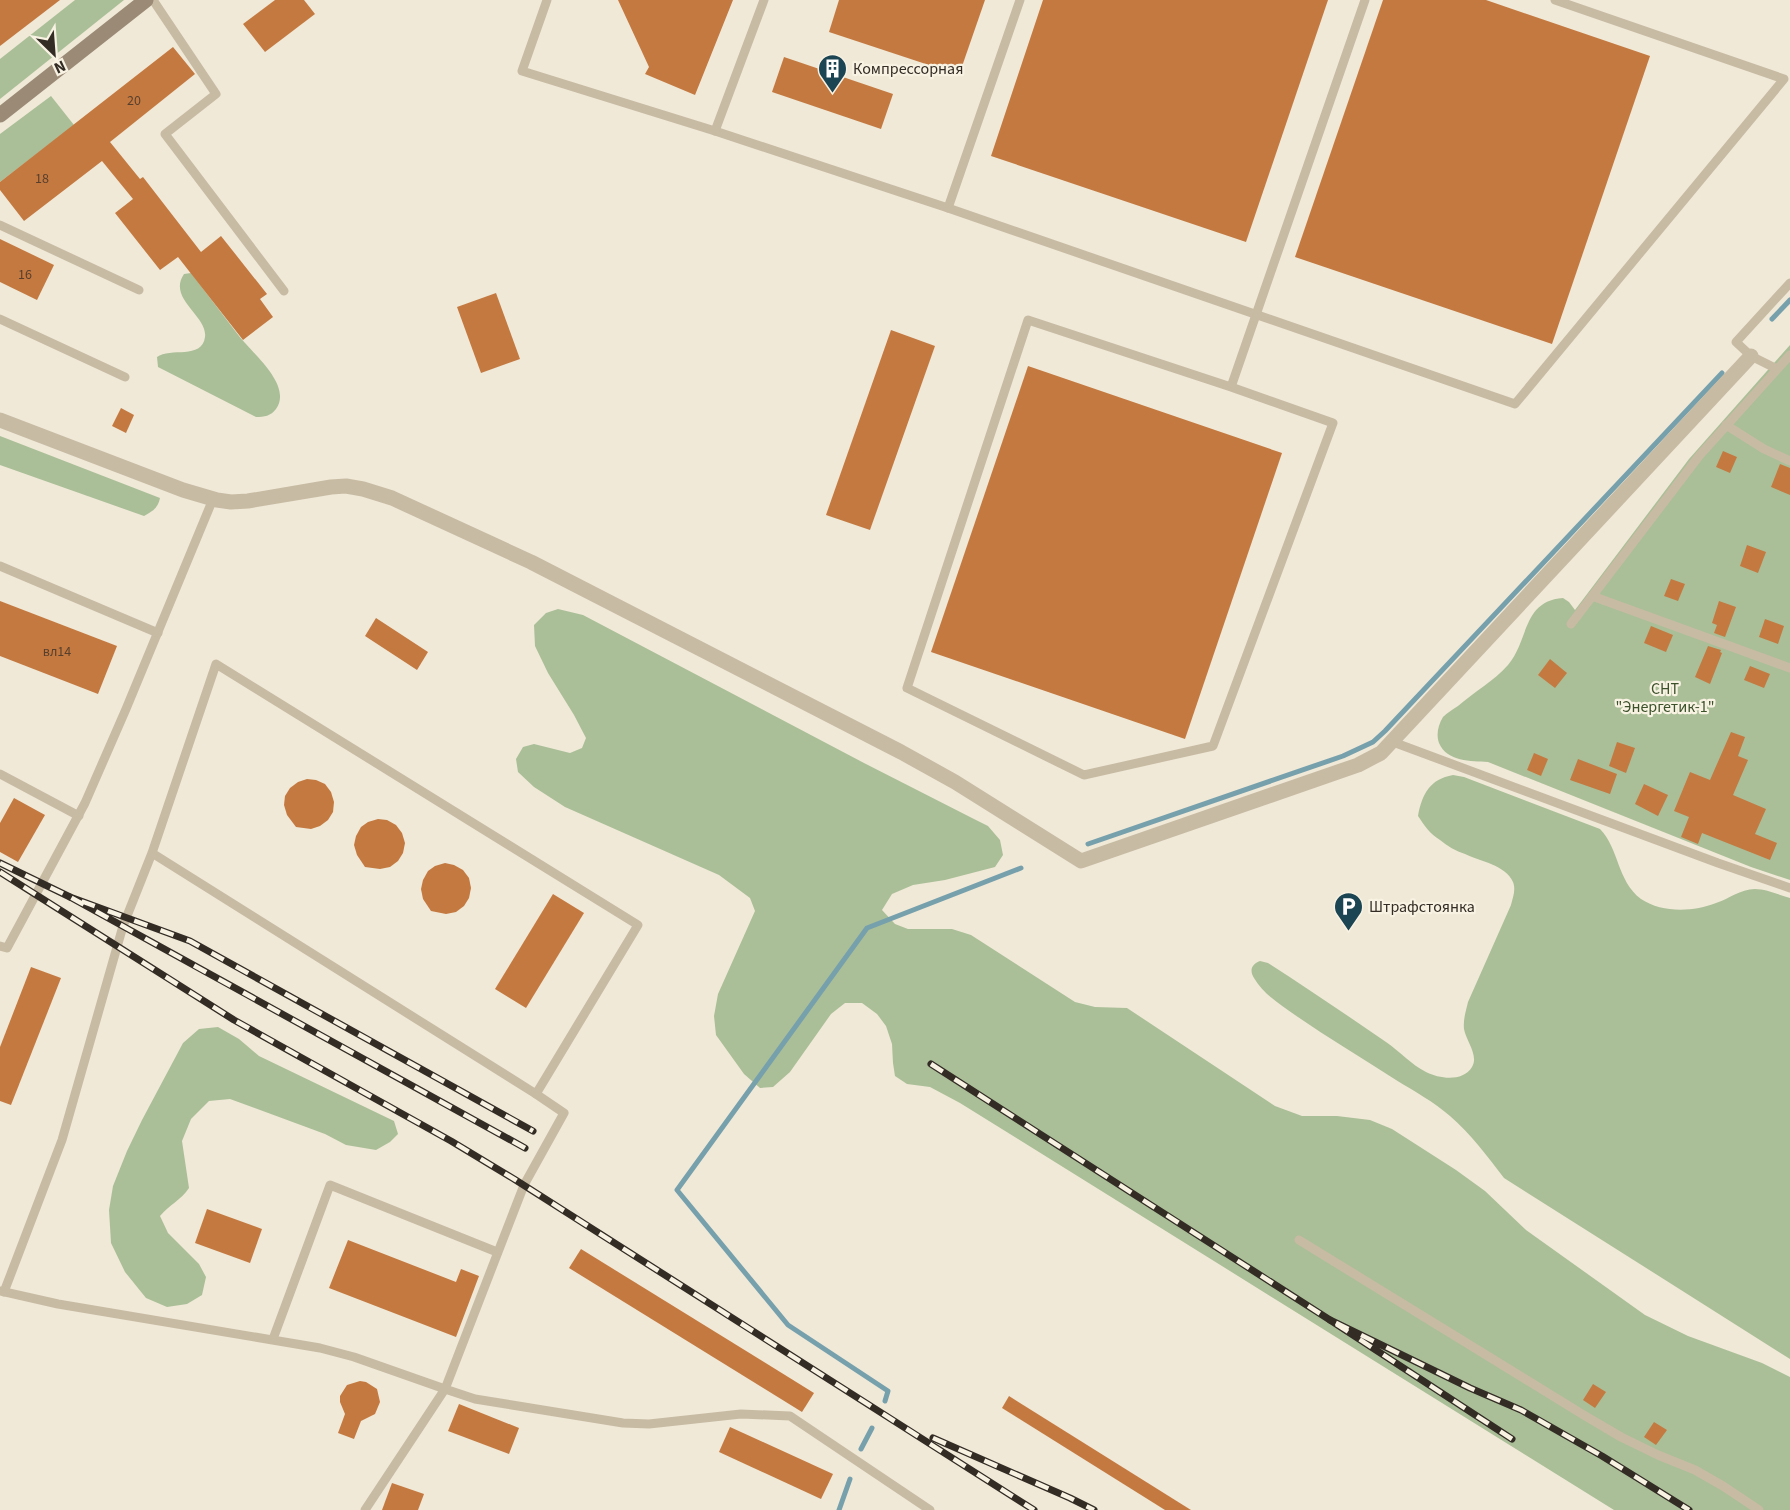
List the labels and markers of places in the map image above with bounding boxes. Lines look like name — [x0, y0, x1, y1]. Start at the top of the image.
building icon: Компрессорная — [816, 52, 848, 94]
place label: Компрессорная — [853, 58, 963, 80]
parking icon: Штрафстоянка — [1332, 890, 1364, 932]
place label: Штрафстоянка — [1369, 896, 1475, 918]

